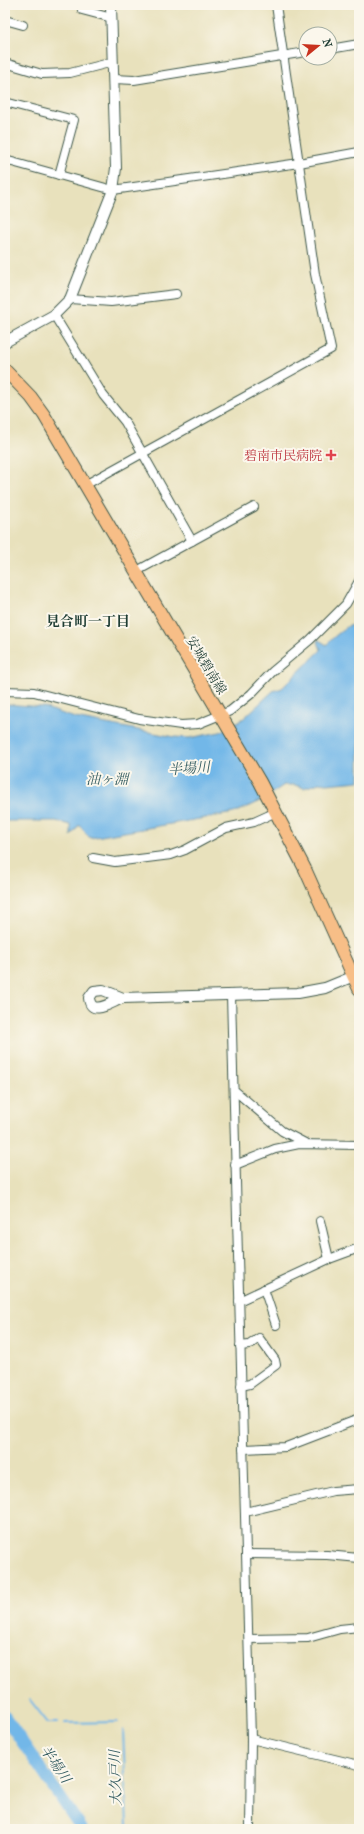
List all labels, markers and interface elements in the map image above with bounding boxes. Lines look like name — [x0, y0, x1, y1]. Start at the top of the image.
north arrow — [298, 26, 338, 66]
text: N — [320, 37, 335, 50]
place label: 碧南市民病院 — [244, 448, 322, 463]
marker: 碧南市民病院 — [325, 449, 337, 461]
district label: 見合町一丁目 — [46, 613, 130, 630]
street label: 安城碧南線 — [183, 634, 230, 697]
water label: 半場川 — [167, 758, 213, 778]
water label: 油ヶ淵 — [86, 771, 131, 788]
water label: 半場川 — [37, 1742, 75, 1788]
water label: 大久戸川 — [106, 1748, 125, 1806]

